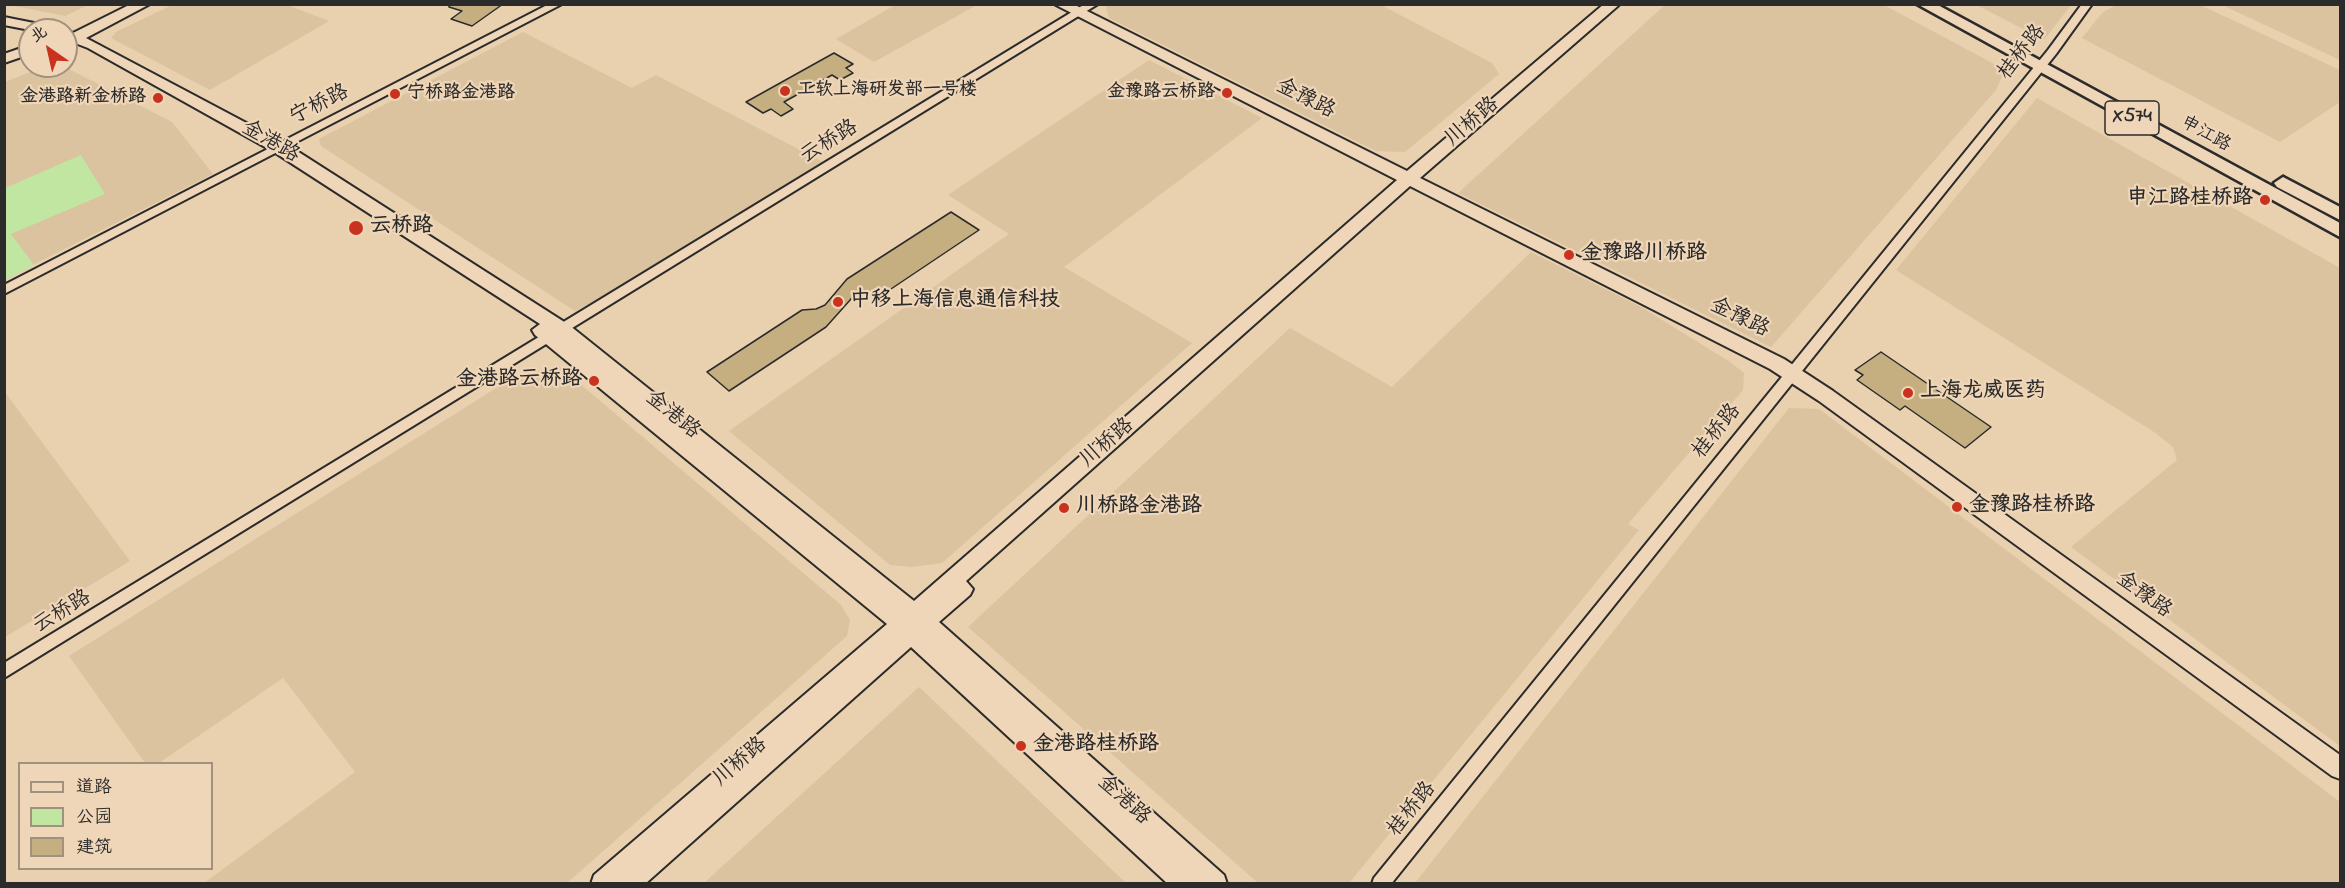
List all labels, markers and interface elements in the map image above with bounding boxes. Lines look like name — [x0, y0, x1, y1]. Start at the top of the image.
north arrow — [18, 18, 78, 78]
text: 北 — [26, 20, 52, 49]
street label: 桂桥路 — [1994, 20, 2052, 86]
street label: 金豫路 — [1271, 74, 1339, 126]
street label: 宁桥路 — [286, 80, 354, 132]
place label: 工软上海研发部一号楼 — [797, 80, 977, 102]
place label: 金豫路云桥路 — [1107, 82, 1215, 104]
place label: 宁桥路金港路 — [407, 83, 515, 105]
marker: 工软上海研发部一号楼 — [778, 84, 792, 98]
marker: 金豫路云桥路 — [1220, 86, 1234, 100]
place label: 金港路新金桥路 — [20, 87, 146, 109]
marker: 宁桥路金港路 — [388, 87, 402, 101]
marker: 金港路新金桥路 — [151, 91, 165, 105]
street label: 川桥路 — [1441, 93, 1505, 153]
road number: X574 — [2105, 101, 2159, 135]
street label: 申江路 — [2176, 112, 2234, 158]
street label: 金港路 — [236, 116, 304, 170]
street label: 云桥路 — [797, 116, 863, 170]
place label: 申江路桂桥路 — [2127, 187, 2253, 213]
marker: 申江路桂桥路 — [2258, 193, 2272, 207]
place label: 云桥路 — [370, 215, 433, 241]
marker: 云桥路 — [347, 219, 365, 237]
place label: 金豫路川桥路 — [1581, 242, 1707, 268]
marker: 金豫路川桥路 — [1562, 248, 1576, 262]
place label: 中移上海信息通信科技 — [850, 289, 1060, 315]
street label: 金豫路 — [1705, 294, 1773, 344]
marker: 中移上海信息通信科技 — [831, 295, 845, 309]
place label: 金港路云桥路 — [456, 368, 582, 394]
marker: 金港路云桥路 — [587, 374, 601, 388]
place label: 上海龙威医药 — [1920, 380, 2046, 406]
street label: 金港路 — [640, 386, 704, 446]
marker: 上海龙威医药 — [1901, 386, 1915, 400]
street label: 桂桥路 — [1688, 400, 1748, 464]
street label: 川桥路 — [1076, 414, 1140, 474]
place label: 金豫路桂桥路 — [1969, 494, 2095, 520]
place label: 川桥路金港路 — [1076, 495, 1202, 521]
marker: 金豫路桂桥路 — [1950, 500, 1964, 514]
marker: 川桥路金港路 — [1057, 501, 1071, 515]
street label: 金豫路 — [2110, 567, 2176, 625]
street label: 云桥路 — [30, 586, 96, 640]
street label: 川桥路 — [709, 733, 773, 793]
place label: 金港路桂桥路 — [1033, 733, 1159, 759]
marker: 金港路桂桥路 — [1014, 739, 1028, 753]
legend — [18, 762, 213, 870]
street label: 金港路 — [1091, 771, 1155, 831]
text: 道路 — [76, 775, 112, 801]
street label: 桂桥路 — [1383, 778, 1443, 842]
text: 公园 — [76, 805, 112, 831]
text: 建筑 — [76, 835, 112, 861]

